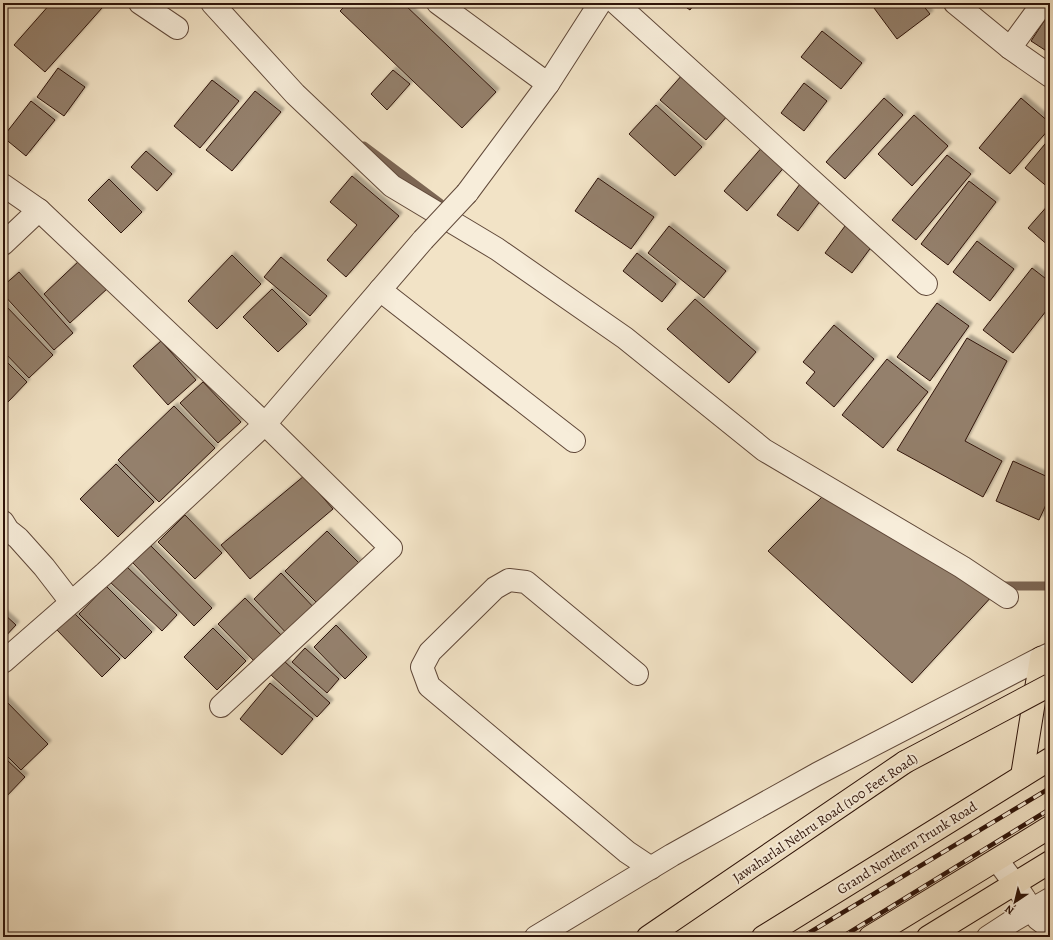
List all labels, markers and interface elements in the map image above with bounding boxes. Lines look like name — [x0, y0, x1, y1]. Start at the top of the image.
street label: Jawaharlal Nehru Road (100 Feet Road) — [729, 749, 921, 887]
street label: Grand Northern Trunk Road — [833, 797, 981, 899]
north arrow — [995, 882, 1035, 922]
text: N — [1002, 901, 1017, 918]

